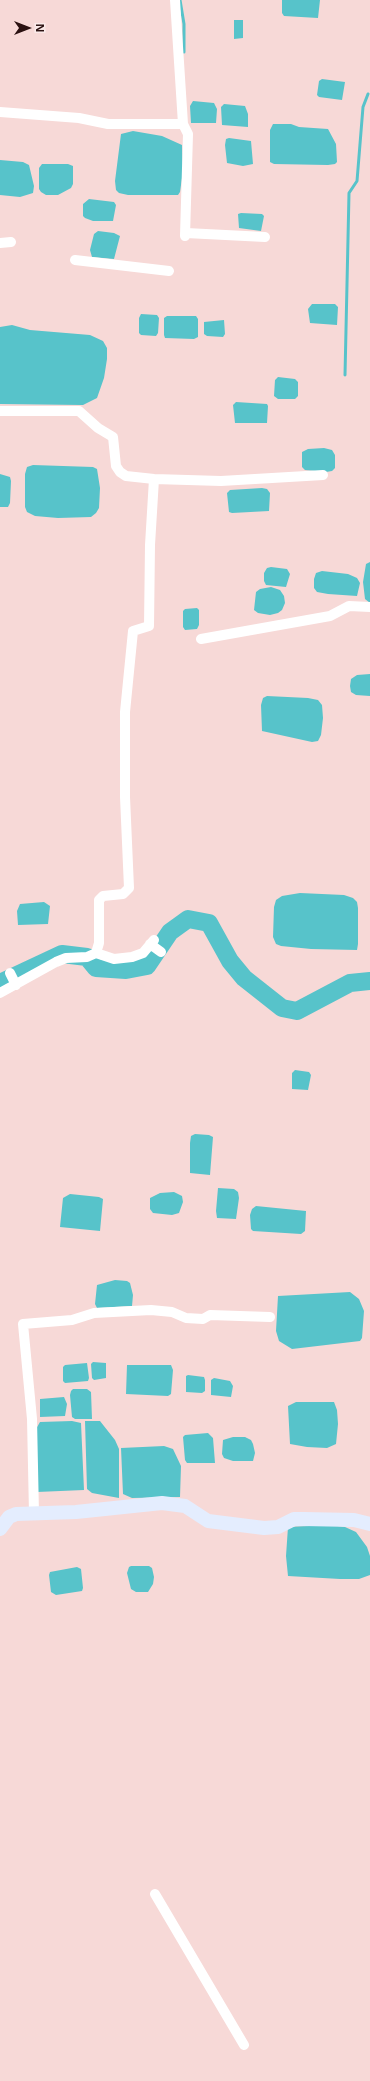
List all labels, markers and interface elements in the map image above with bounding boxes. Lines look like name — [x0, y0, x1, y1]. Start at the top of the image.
north arrow — [8, 8, 48, 48]
text: N — [33, 24, 48, 32]

